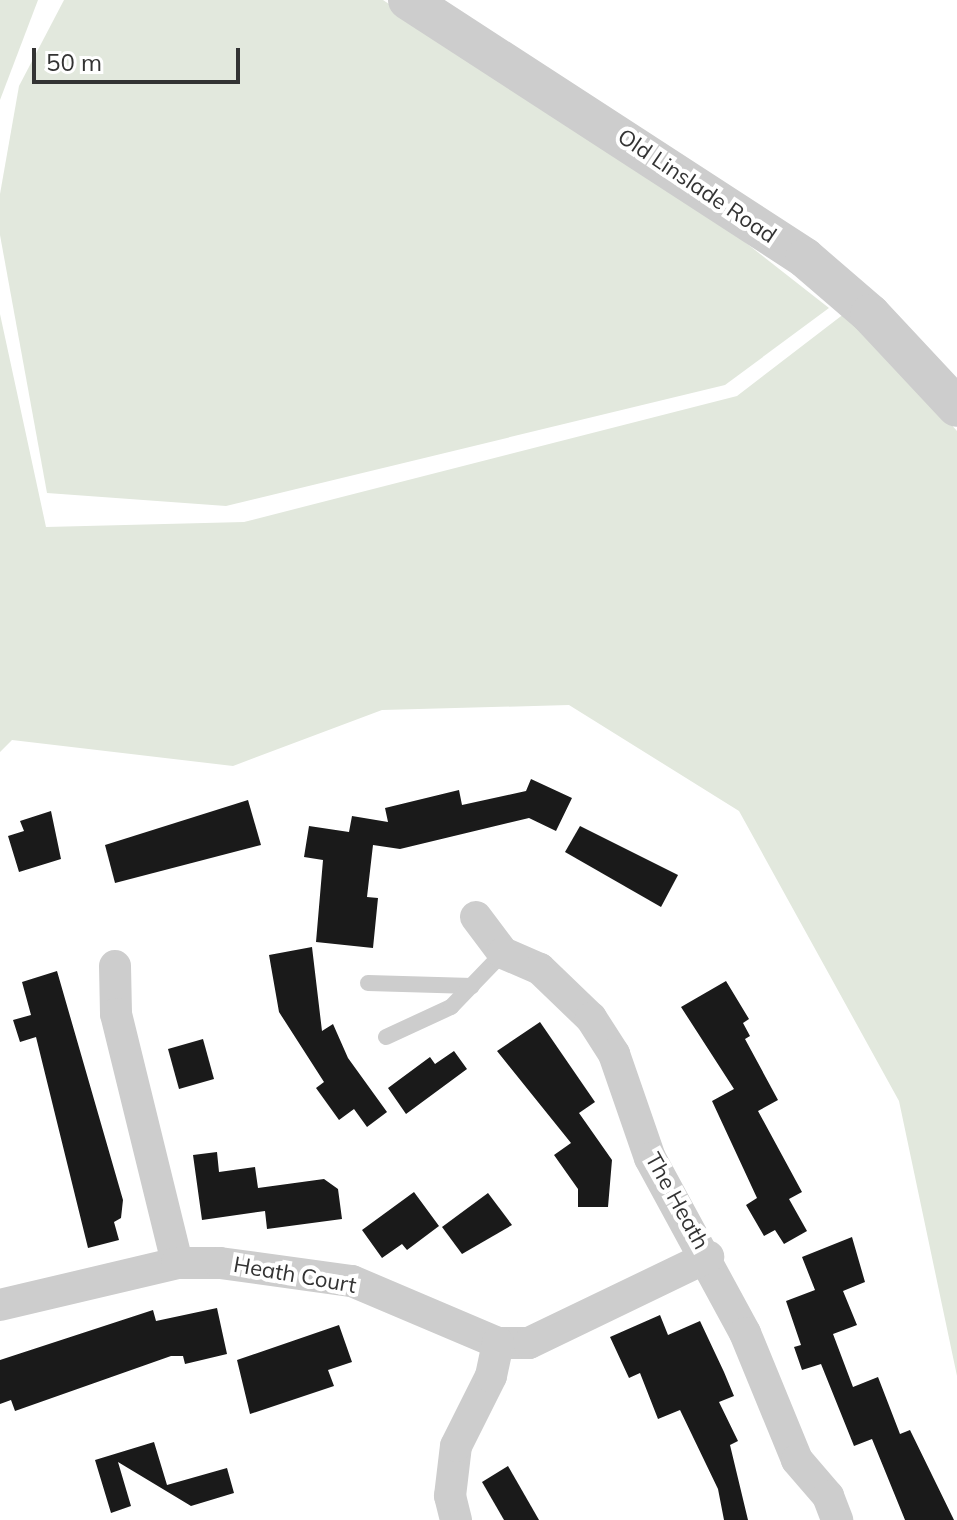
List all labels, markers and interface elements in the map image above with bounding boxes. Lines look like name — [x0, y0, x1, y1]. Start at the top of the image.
scale bar — [36, 32, 244, 82]
text: 50 m — [46, 47, 102, 77]
street label: Old Linslade Road — [613, 123, 781, 249]
street label: The Heath — [640, 1148, 714, 1254]
street label: Heath Court — [232, 1251, 358, 1299]

